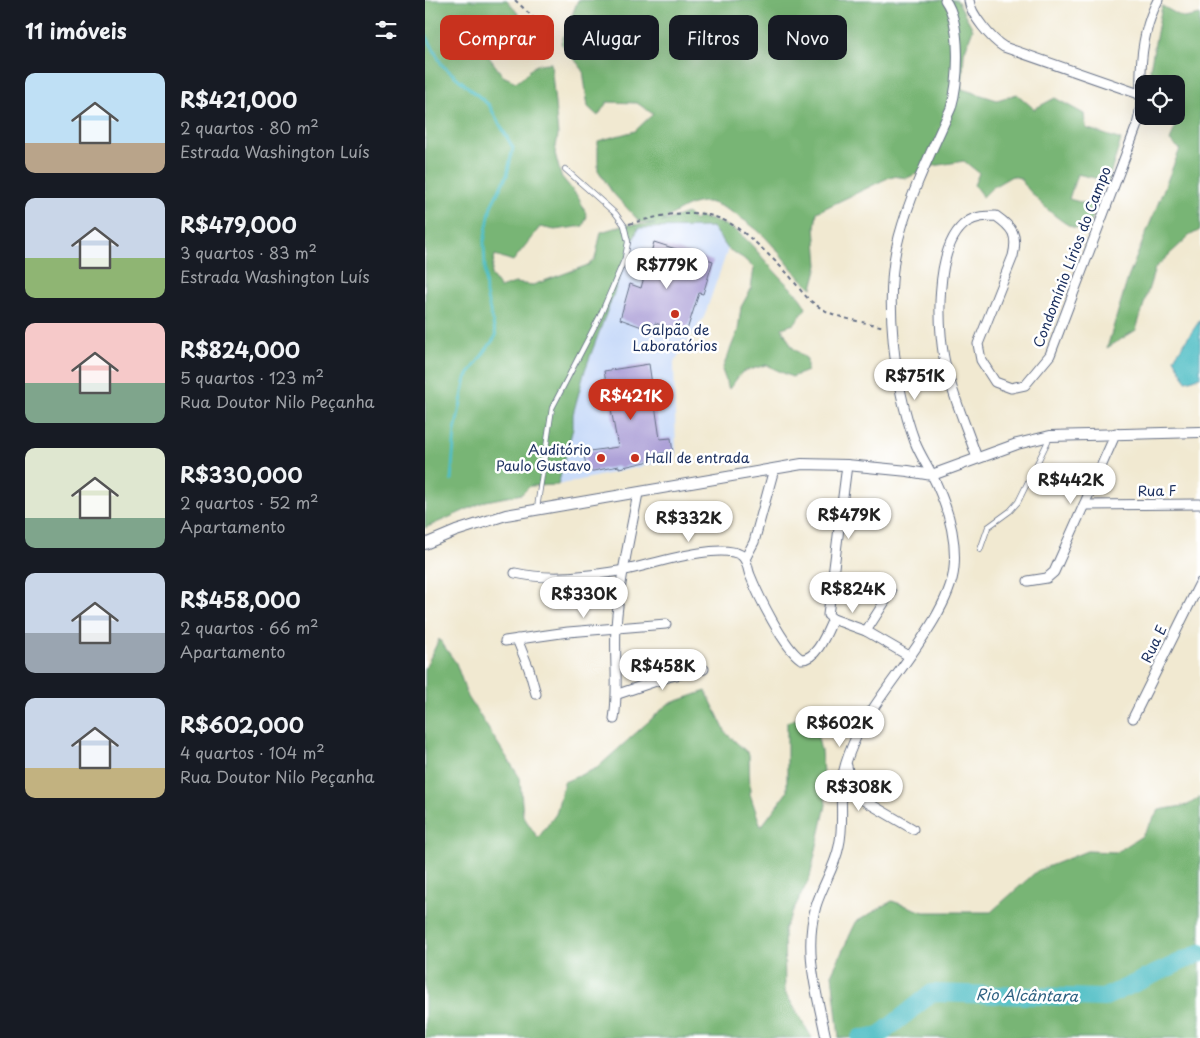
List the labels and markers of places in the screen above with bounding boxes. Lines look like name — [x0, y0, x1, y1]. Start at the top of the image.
pin: R$779K — [626, 248, 708, 290]
marker: Galpão de Laboratórios — [669, 308, 681, 320]
place label: Galpão de Laboratórios — [632, 319, 718, 356]
pin: R$751K — [874, 358, 956, 401]
pin: R$421K — [590, 378, 672, 421]
place label: Auditório Paulo Gustavo — [496, 439, 591, 476]
place label: Hall de entrada — [645, 447, 750, 468]
marker: Auditório Paulo Gustavo — [595, 452, 607, 464]
marker: Hall de entrada — [629, 452, 641, 464]
pin: R$442K — [1030, 462, 1112, 505]
pin: R$479K — [808, 498, 890, 540]
pin: R$332K — [648, 500, 730, 543]
pin: R$824K — [812, 572, 894, 614]
pin: R$330K — [543, 576, 625, 619]
pin: R$458K — [622, 648, 704, 691]
pin: R$602K — [799, 706, 881, 748]
pin: R$308K — [818, 770, 900, 812]

